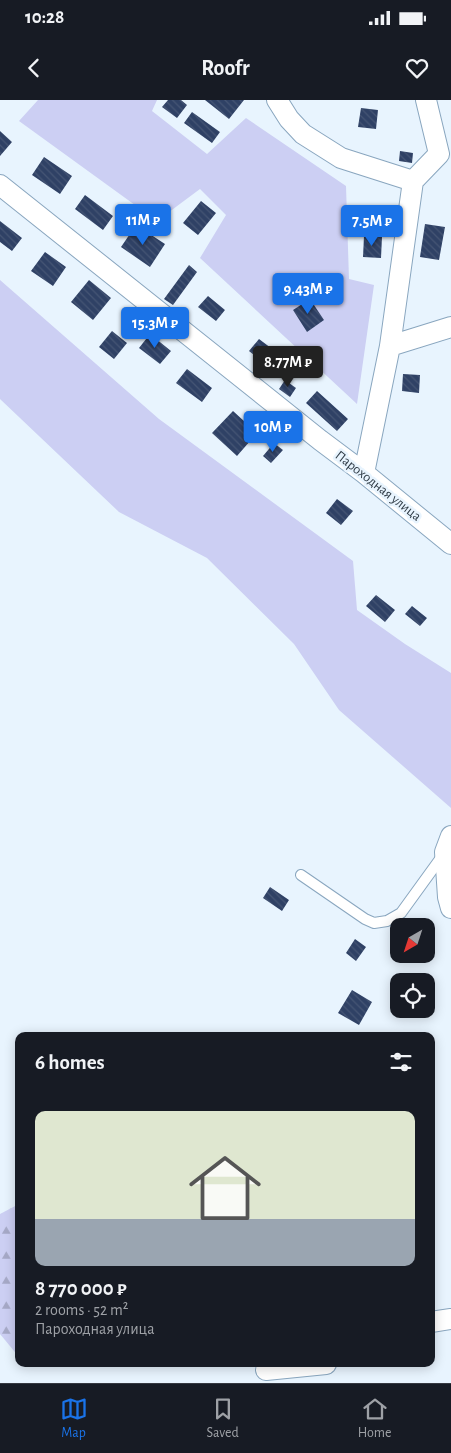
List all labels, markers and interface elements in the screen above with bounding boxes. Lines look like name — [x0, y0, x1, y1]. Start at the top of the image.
text: 10:28 — [25, 8, 64, 27]
icon: back — [20, 54, 48, 82]
icon: heart — [403, 54, 431, 82]
text: Roofr — [201, 57, 250, 79]
pin: 11M ₽ — [108, 204, 178, 246]
pin: 7.5M ₽ — [331, 204, 413, 247]
text: 11M ₽ — [126, 212, 160, 228]
text: 7.5M ₽ — [352, 213, 392, 229]
pin: 9.43M ₽ — [262, 272, 354, 315]
text: 9.43M ₽ — [284, 281, 333, 297]
pin: 15.3M ₽ — [109, 306, 201, 349]
text: 15.3M ₽ — [132, 315, 178, 331]
pin: 8.77M ₽ — [242, 346, 334, 388]
text: 8.77M ₽ — [264, 354, 312, 370]
pin: 10M ₽ — [238, 410, 308, 453]
text: 10M ₽ — [255, 419, 291, 435]
street label: Пароходная улица — [333, 448, 424, 524]
north arrow — [390, 918, 435, 962]
map controls — [390, 918, 435, 1018]
button: locate — [390, 973, 435, 1018]
icon: filters — [387, 1048, 415, 1076]
text: 6 homes — [35, 1052, 105, 1073]
icon: home — [180, 1143, 270, 1233]
text: 8 770 000 ₽ — [35, 1278, 127, 1299]
text: 2 rooms · 52 m² — [35, 1302, 128, 1318]
text: Пароходная улица — [35, 1321, 154, 1337]
tab: Map — [60, 1395, 88, 1442]
tab: Saved — [207, 1395, 239, 1442]
tab: Home — [358, 1395, 391, 1442]

